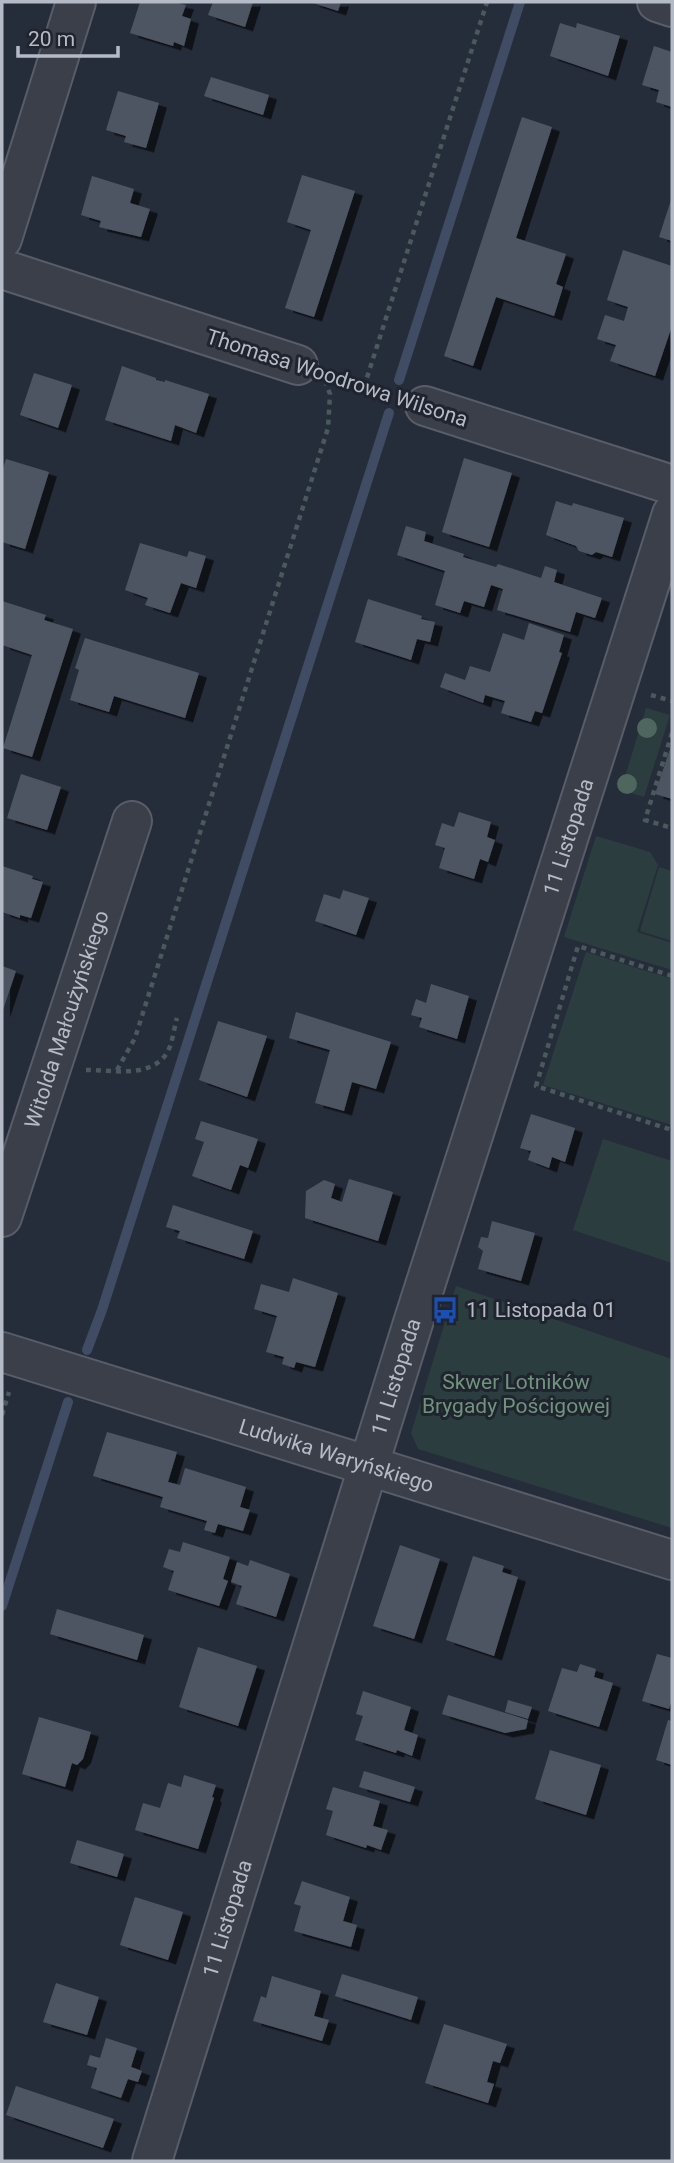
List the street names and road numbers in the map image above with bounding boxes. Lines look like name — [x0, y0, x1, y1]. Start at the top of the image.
street label: Thomasa Woodrowa Wilsona — [203, 324, 471, 432]
street label: 11 Listopada — [539, 776, 599, 898]
street label: Witolda Małcużyńskiego — [20, 908, 114, 1131]
street label: 11 Listopada — [367, 1316, 426, 1439]
street label: Ludwika Waryńskiego — [236, 1414, 437, 1497]
street label: 11 Listopada — [198, 1857, 257, 1980]

